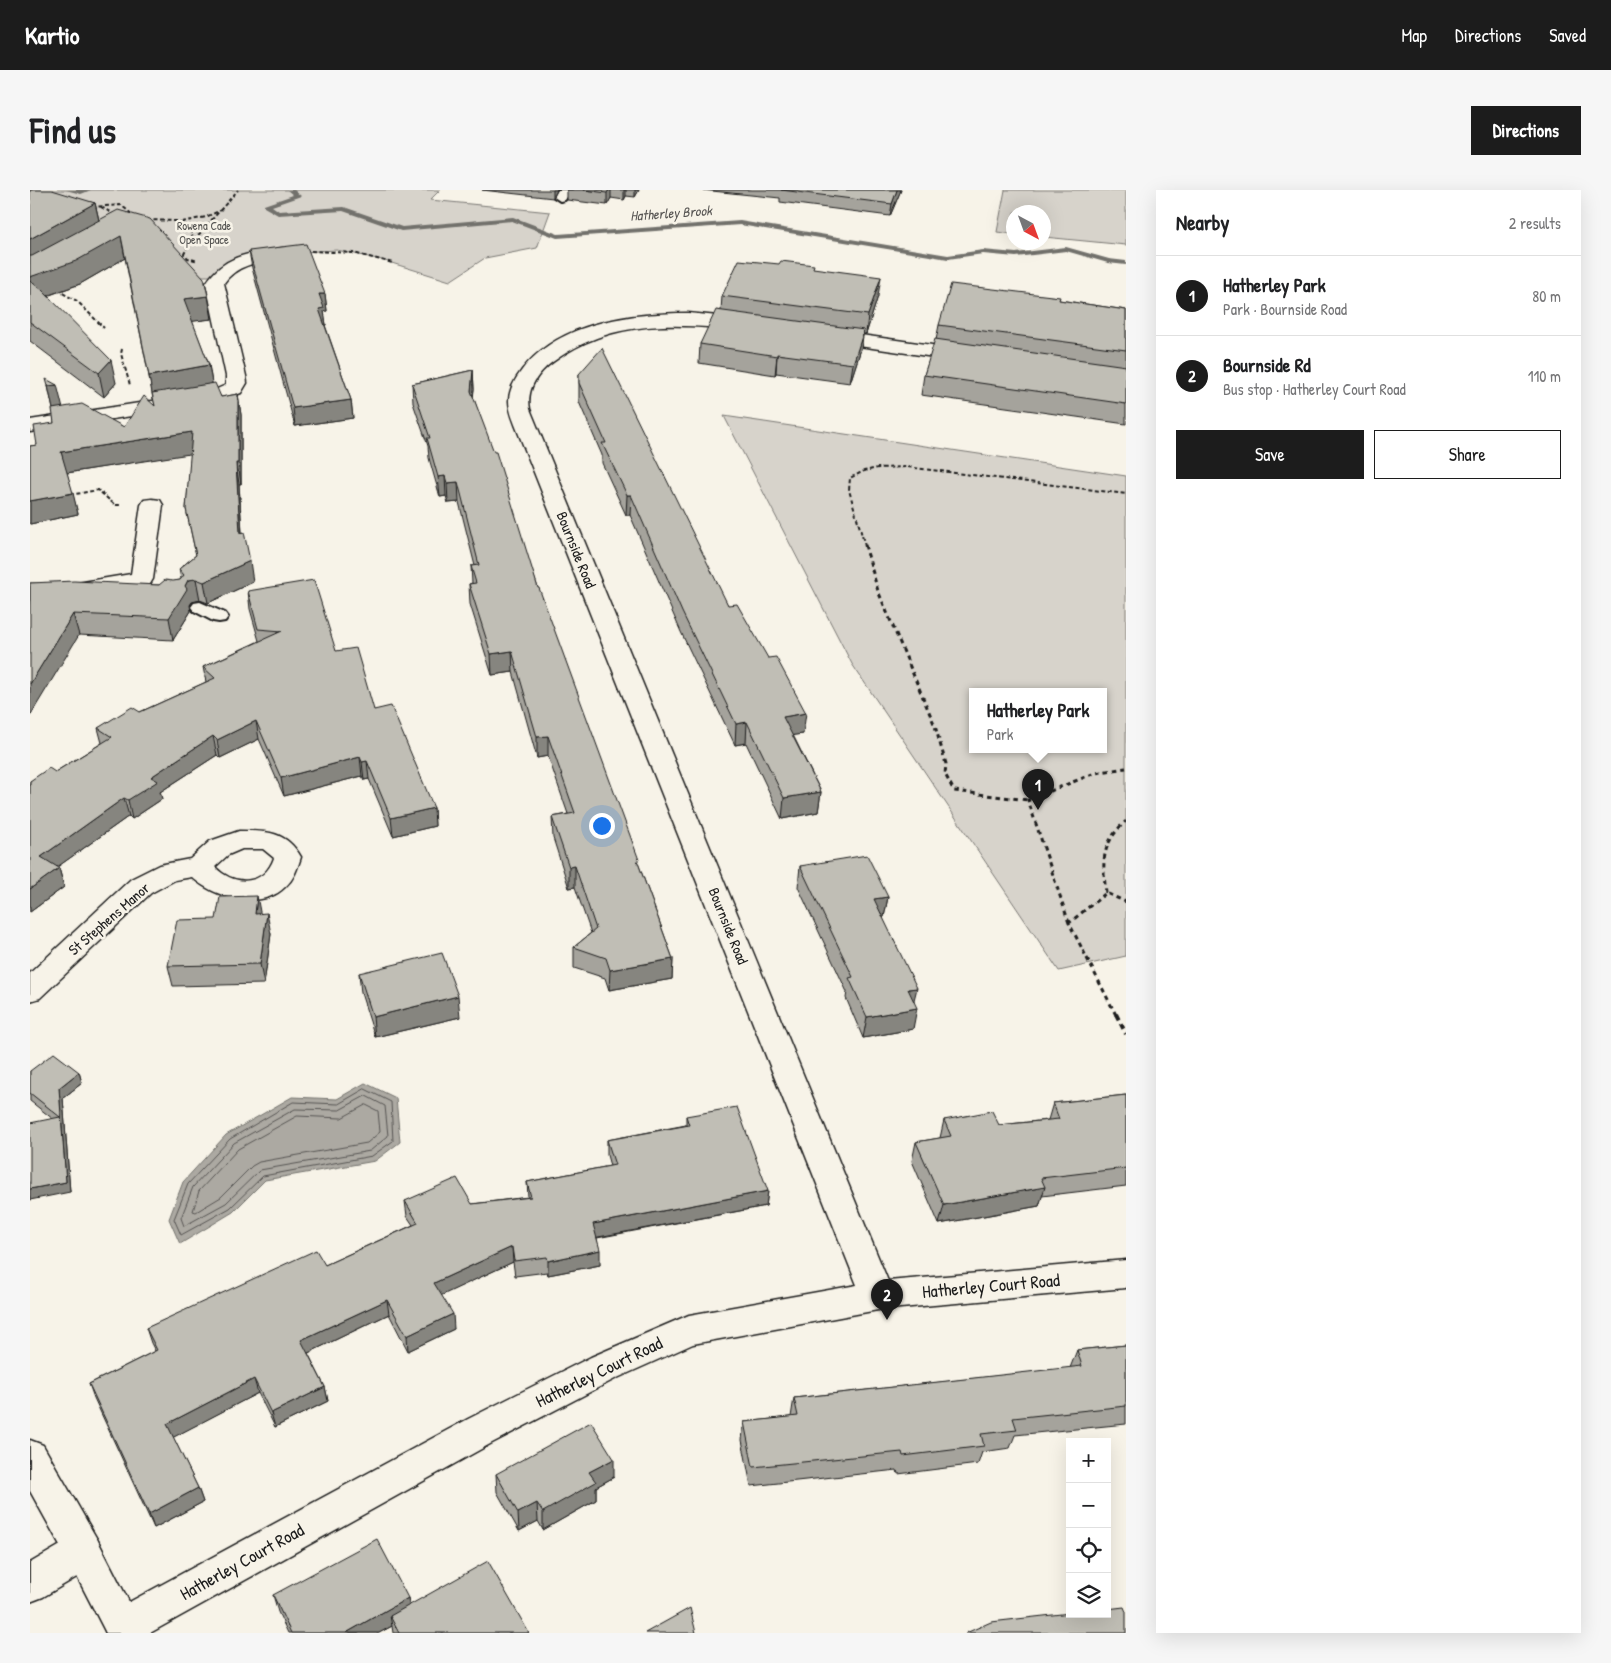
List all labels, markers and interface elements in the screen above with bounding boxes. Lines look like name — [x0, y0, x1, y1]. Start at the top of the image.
text: Kartio — [25, 19, 80, 51]
text: Map — [1402, 23, 1427, 48]
text: Directions — [1455, 23, 1521, 48]
text: Saved — [1549, 23, 1586, 48]
button: Directions — [1471, 106, 1581, 155]
text: Find us — [30, 107, 116, 154]
water label: Hatherley Brook — [630, 200, 714, 226]
north arrow — [1006, 205, 1051, 250]
text: Nearby — [1176, 208, 1229, 237]
text: 2 results — [1509, 212, 1561, 234]
park label: Rowena Cade Open Space — [177, 217, 231, 248]
text: Hatherley Park — [1223, 272, 1326, 298]
text: 1 — [1189, 285, 1195, 307]
text: 80 m — [1532, 285, 1561, 307]
text: Park · Bournside Road — [1223, 298, 1347, 320]
text: Bournside Rd — [1223, 352, 1311, 378]
text: 2 — [1188, 365, 1196, 387]
text: 110 m — [1528, 365, 1561, 387]
text: Bus stop · Hatherley Court Road — [1223, 378, 1406, 400]
button: Save — [1176, 430, 1364, 479]
button: Share — [1374, 430, 1561, 479]
street label: Bournside Road — [552, 508, 601, 592]
popup — [969, 688, 1107, 753]
text: Hatherley Park — [987, 697, 1089, 723]
text: Park — [987, 723, 1014, 745]
pin: 1 — [1022, 769, 1054, 810]
your location — [589, 813, 615, 839]
street label: St Stephens Manor — [63, 877, 154, 960]
street label: Bournside Road — [704, 884, 753, 968]
street label: Hatherley Court Road — [921, 1267, 1061, 1304]
pin: 2 — [871, 1279, 903, 1320]
street label: Hatherley Court Road — [531, 1330, 666, 1413]
map controls — [1066, 1438, 1111, 1618]
button: + — [1066, 1438, 1111, 1483]
button: − — [1066, 1483, 1111, 1528]
street label: Hatherley Court Road — [175, 1517, 308, 1606]
button: locate — [1066, 1528, 1111, 1573]
button: layers — [1066, 1573, 1111, 1618]

